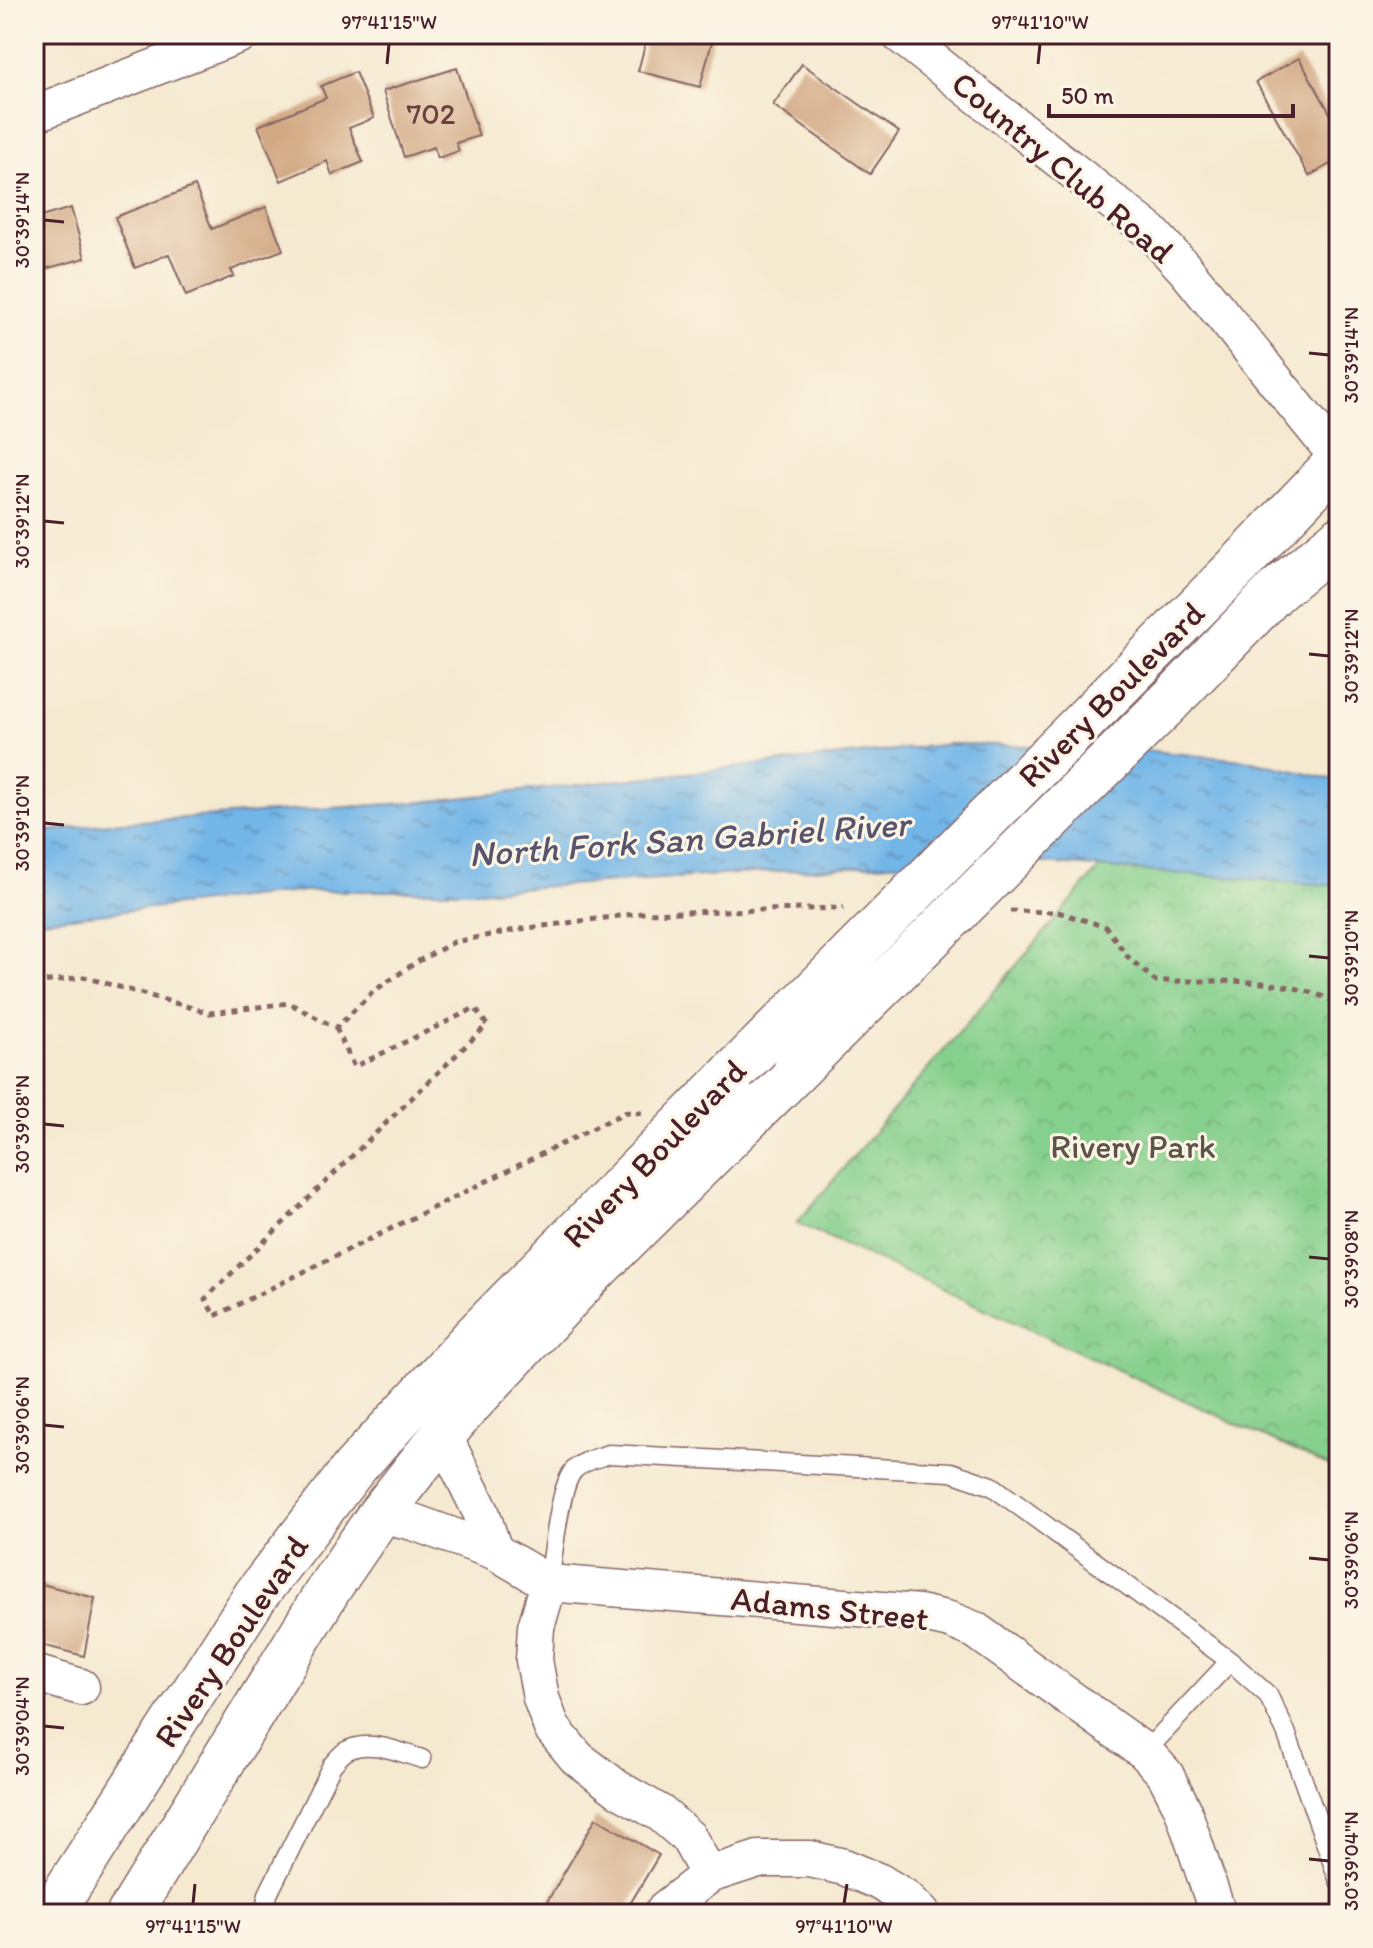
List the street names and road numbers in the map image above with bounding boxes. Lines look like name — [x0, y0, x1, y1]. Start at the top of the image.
street label: Country Club Road — [943, 63, 1182, 272]
street label: Rivery Boulevard — [1009, 592, 1213, 796]
street label: Rivery Boulevard — [554, 1050, 755, 1256]
street label: Rivery Boulevard — [145, 1527, 318, 1755]
street label: Adams Street — [729, 1578, 931, 1639]

